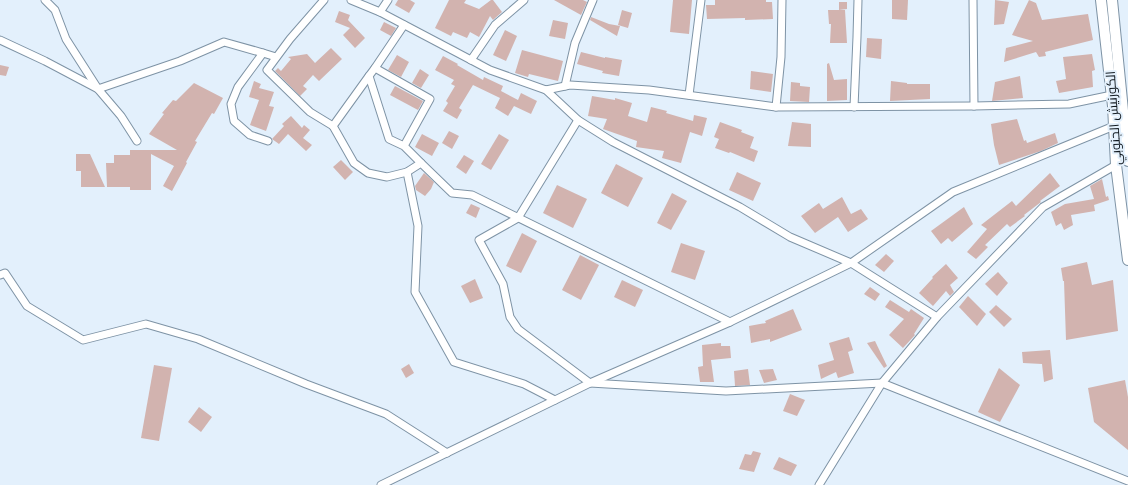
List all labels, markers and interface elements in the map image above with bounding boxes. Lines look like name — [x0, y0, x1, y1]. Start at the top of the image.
street label: الكورنيش الجنوبي — [1103, 70, 1127, 166]

